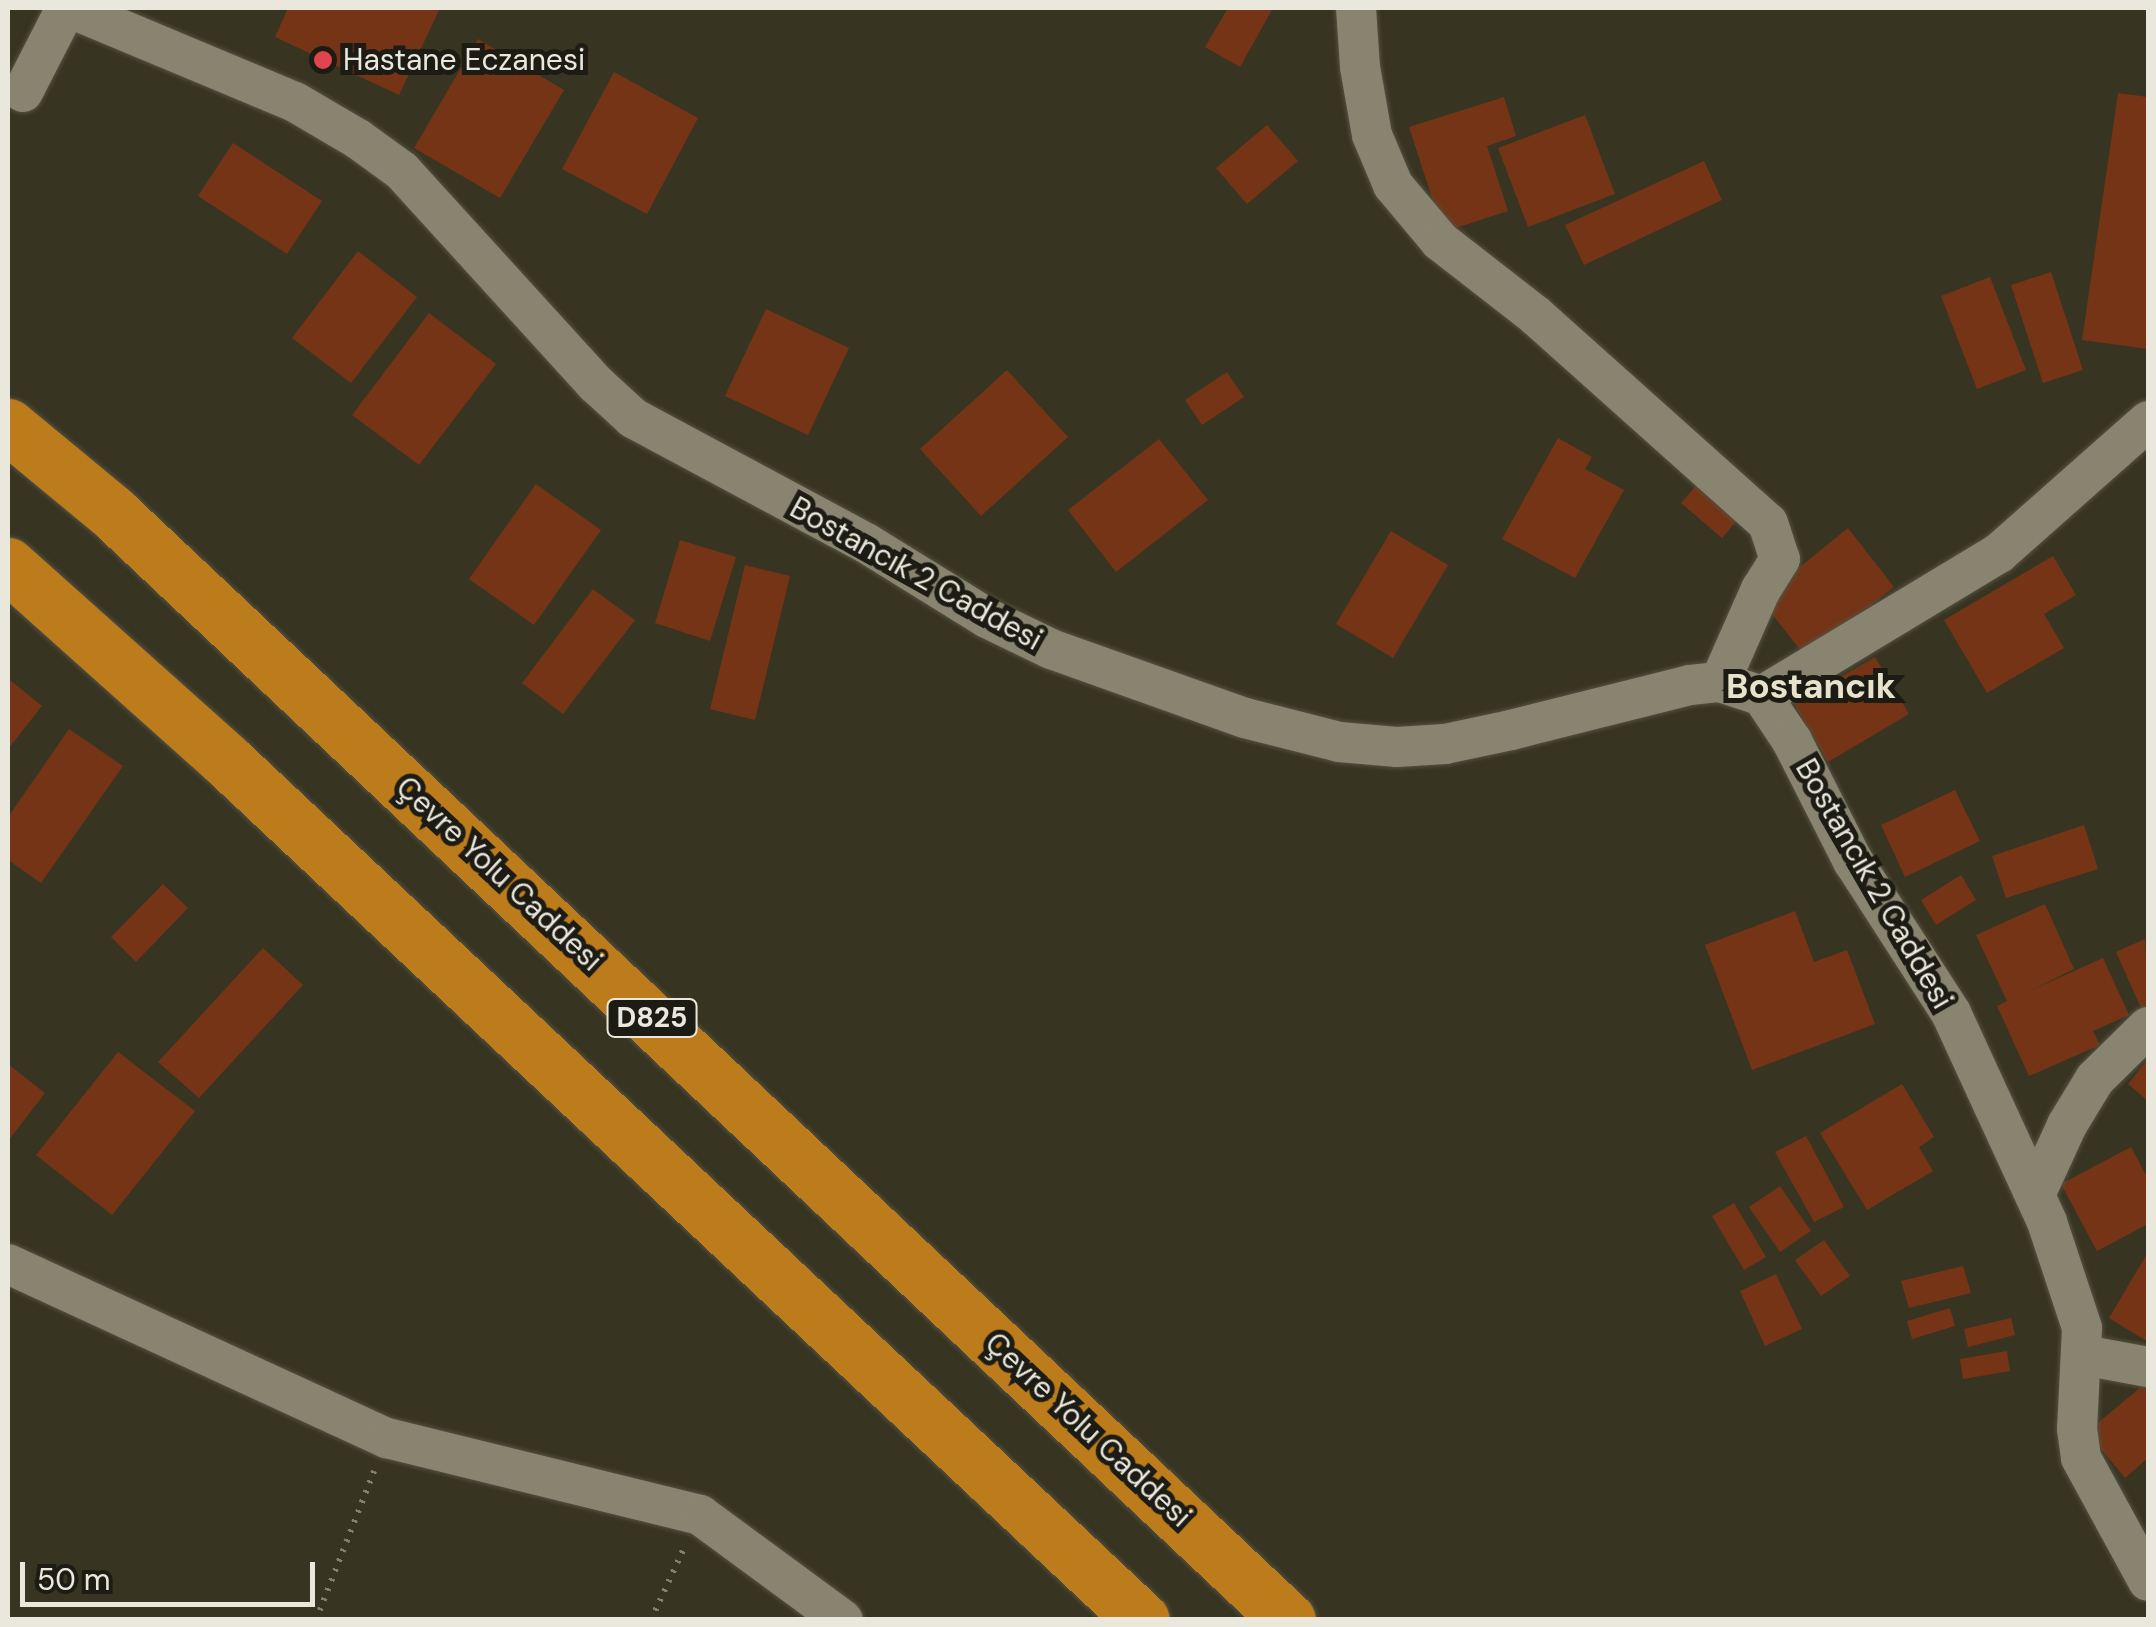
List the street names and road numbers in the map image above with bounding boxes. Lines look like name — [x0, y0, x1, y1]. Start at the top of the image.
street label: Bostancık 2 Caddesi — [784, 490, 1048, 658]
street label: Bostancık 2 Caddesi — [1788, 753, 1960, 1015]
street label: Çevre Yolu Caddesi — [389, 769, 609, 979]
road number: D825 — [604, 995, 700, 1041]
street label: Çevre Yolu Caddesi — [978, 1325, 1198, 1535]

